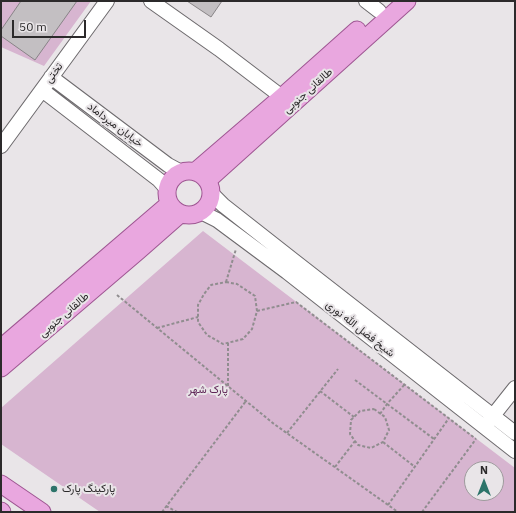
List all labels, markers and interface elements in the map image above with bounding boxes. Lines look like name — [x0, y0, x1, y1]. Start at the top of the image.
scale bar — [14, 12, 88, 38]
text: 50 m — [19, 19, 47, 34]
street label: تختی — [42, 60, 66, 86]
street label: طالقانی جنوبی — [281, 65, 335, 117]
street label: خیابان میرداماد — [85, 100, 145, 150]
street label: طالقانی جنوبی — [36, 290, 92, 340]
street label: شیخ فضل الله نوری — [323, 298, 397, 360]
park label: پارک شهر — [188, 383, 228, 397]
north arrow — [464, 461, 504, 501]
text: N — [480, 463, 488, 477]
place label: پارکینگ پارک — [62, 482, 115, 496]
marker: پارکینگ پارک — [49, 484, 59, 494]

